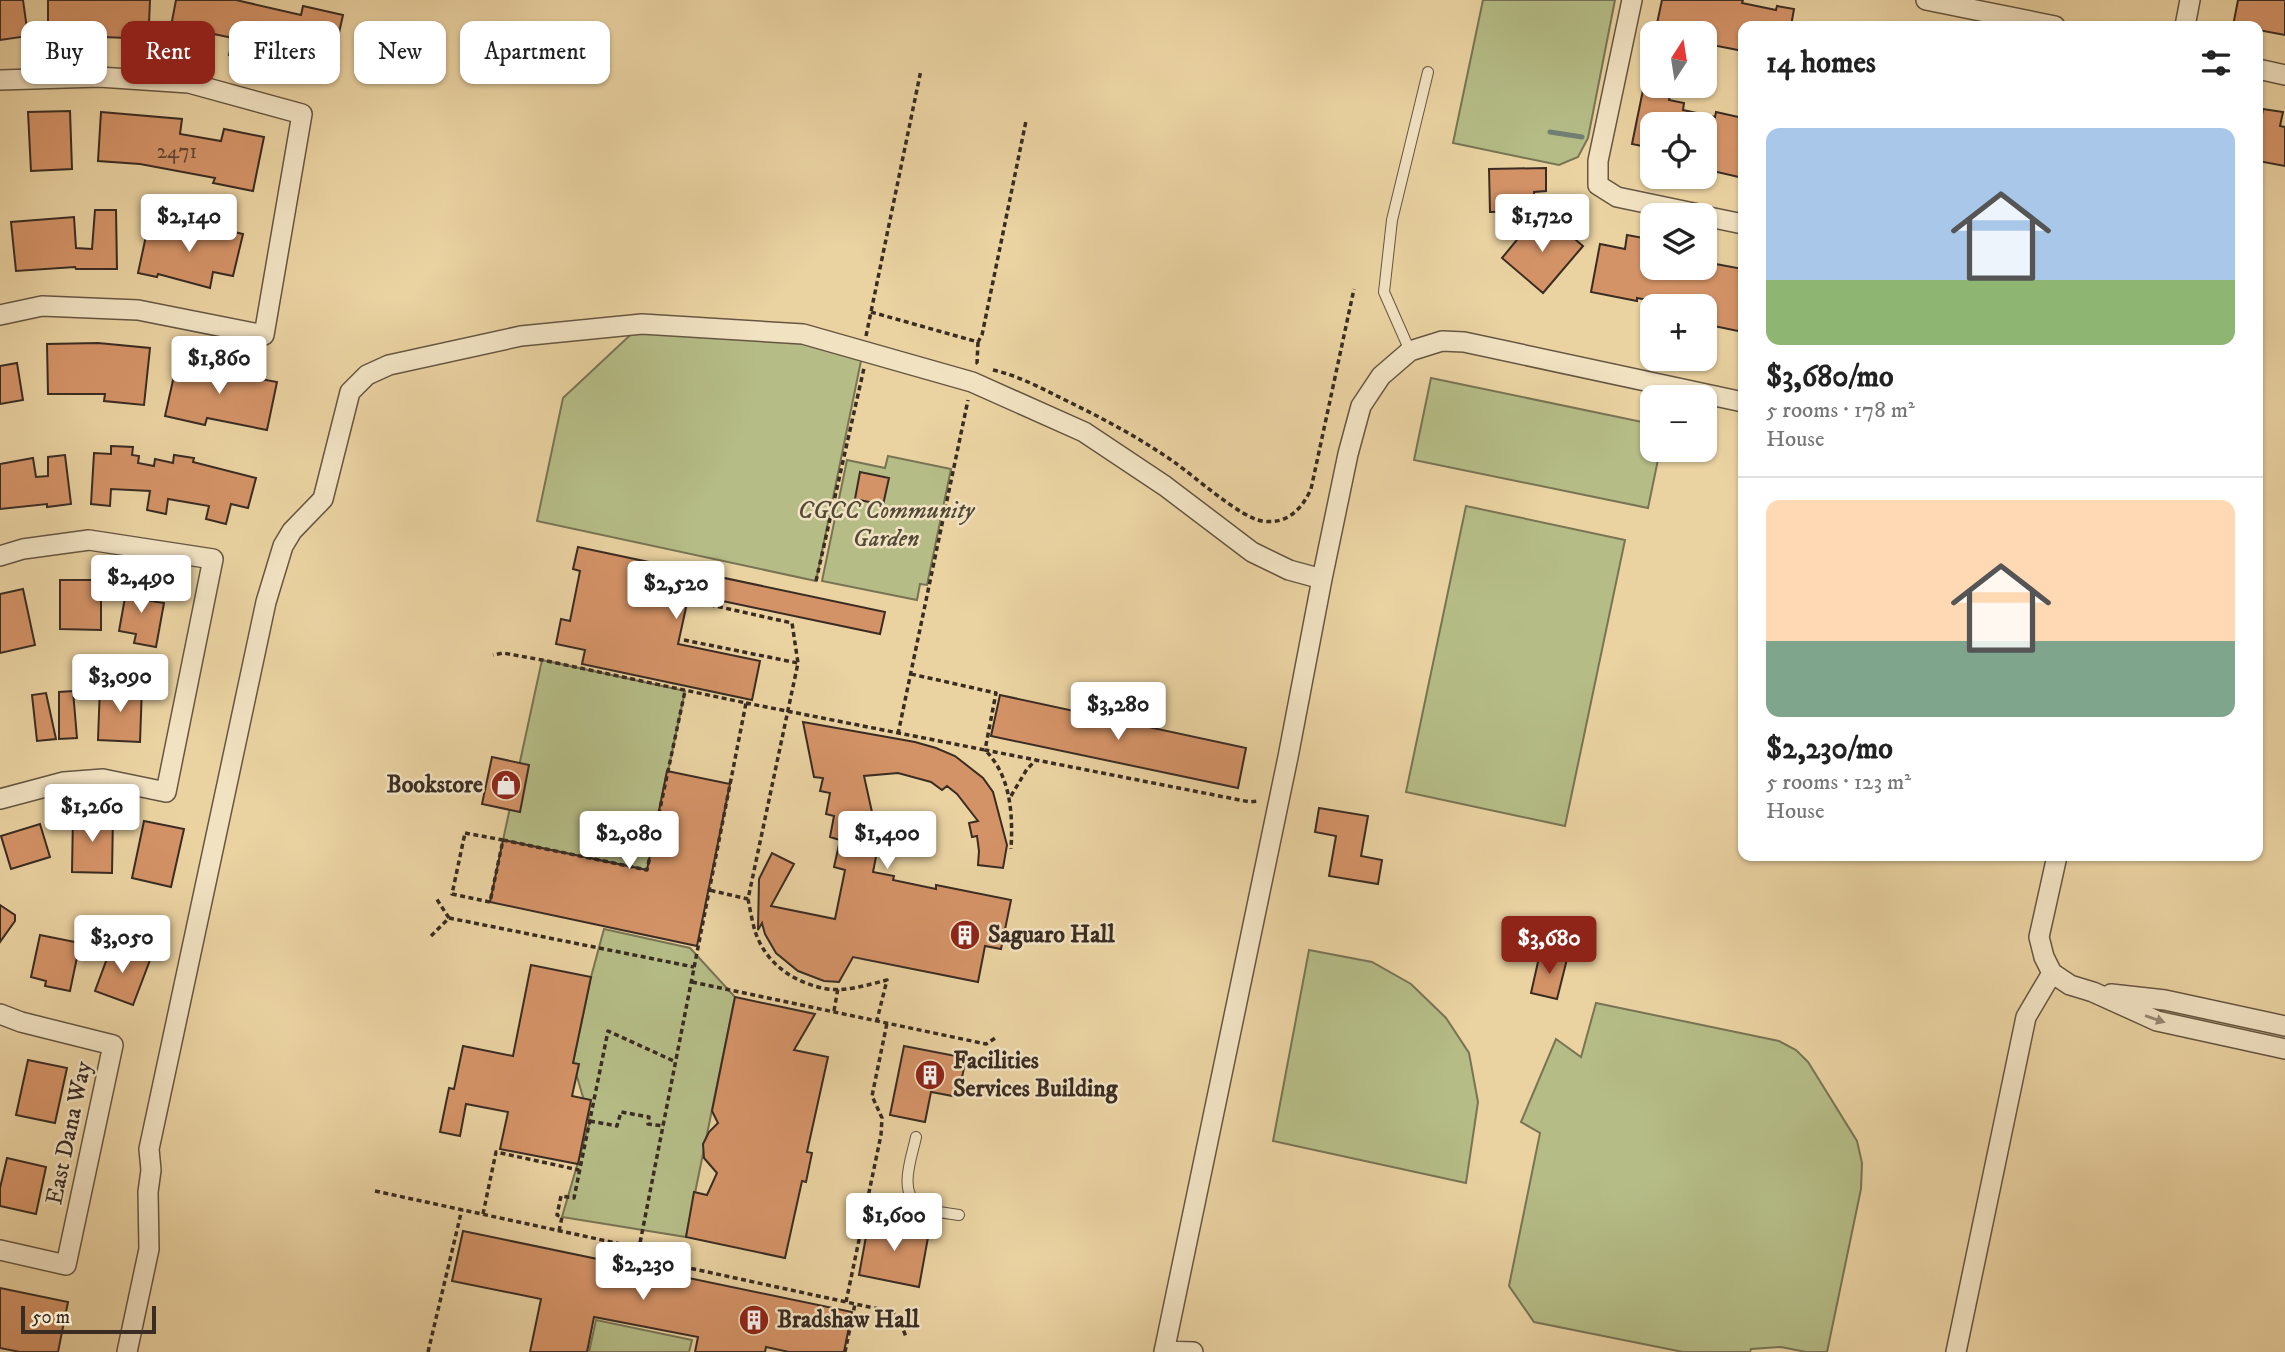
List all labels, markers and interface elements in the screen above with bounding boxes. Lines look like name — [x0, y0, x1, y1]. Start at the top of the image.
chip: Buy — [21, 21, 107, 84]
chip: Rent — [121, 21, 215, 84]
chip: Filters — [229, 21, 340, 84]
chip: New — [354, 21, 446, 84]
chip: Apartment — [460, 21, 610, 84]
north arrow — [1640, 21, 1717, 98]
map controls — [1640, 21, 1717, 462]
icon: filters — [2197, 44, 2235, 82]
text: 14 homes — [1766, 45, 1876, 82]
button: locate — [1640, 112, 1717, 189]
house number: 2471 — [157, 139, 197, 165]
icon: home — [1938, 173, 2064, 299]
pin: $2,140 — [132, 194, 246, 254]
pin: $1,720 — [1485, 194, 1599, 254]
text: $2,140 — [157, 202, 221, 231]
text: $1,720 — [1511, 202, 1573, 231]
button: layers — [1640, 203, 1717, 280]
button: + — [1640, 294, 1717, 371]
pin: $1,860 — [162, 336, 276, 396]
text: $1,860 — [187, 344, 251, 373]
text: $3,680/mo — [1766, 359, 1894, 396]
button: − — [1640, 385, 1717, 462]
text: 5 rooms · 178 m² — [1766, 396, 1915, 425]
text: House — [1766, 425, 1824, 454]
park label: CGCC Community Garden — [798, 496, 976, 554]
icon: home — [1938, 545, 2064, 671]
pin: $2,490 — [84, 556, 198, 615]
pin: $2,520 — [619, 562, 733, 621]
text: $2,490 — [107, 563, 175, 592]
text: $2,520 — [643, 569, 709, 598]
pin: $3,090 — [63, 654, 177, 714]
text: $3,090 — [88, 662, 152, 691]
pin: $3,280 — [1061, 682, 1175, 742]
text: $3,280 — [1087, 690, 1149, 719]
text: $2,230/mo — [1766, 731, 1893, 768]
shop icon: Bookstore — [489, 768, 523, 802]
text: 5 rooms · 123 m² — [1766, 768, 1911, 797]
place label: Bookstore — [386, 770, 483, 800]
pin: $1,260 — [35, 784, 149, 844]
text: $1,260 — [61, 792, 123, 821]
text: House — [1766, 797, 1824, 826]
pin: $2,080 — [572, 812, 686, 871]
pin: $1,400 — [830, 812, 944, 871]
text: $2,080 — [596, 819, 662, 848]
text: $1,400 — [854, 819, 920, 848]
pin: $3,050 — [65, 916, 179, 975]
pin: $3,680 — [1492, 916, 1606, 976]
building icon: Saguaro Hall — [948, 918, 982, 952]
place label: Saguaro Hall — [988, 920, 1116, 950]
text: $3,050 — [90, 923, 154, 952]
text: $3,680 — [1517, 924, 1581, 953]
one-way arrow — [2145, 1014, 2166, 1025]
place label: Facilities Services Building — [953, 1046, 1119, 1104]
street label: East Dana Way — [39, 1058, 99, 1208]
building icon: Facilities Services Building — [913, 1058, 947, 1092]
pin: $1,600 — [837, 1194, 951, 1253]
text: $1,600 — [862, 1201, 926, 1230]
pin: $2,230 — [586, 1242, 700, 1302]
text: $2,230 — [612, 1250, 674, 1279]
scale bar — [21, 1303, 156, 1335]
building icon: Bradshaw Hall — [737, 1303, 771, 1337]
place label: Bradshaw Hall — [777, 1305, 920, 1335]
text: 50 m — [32, 1306, 70, 1329]

